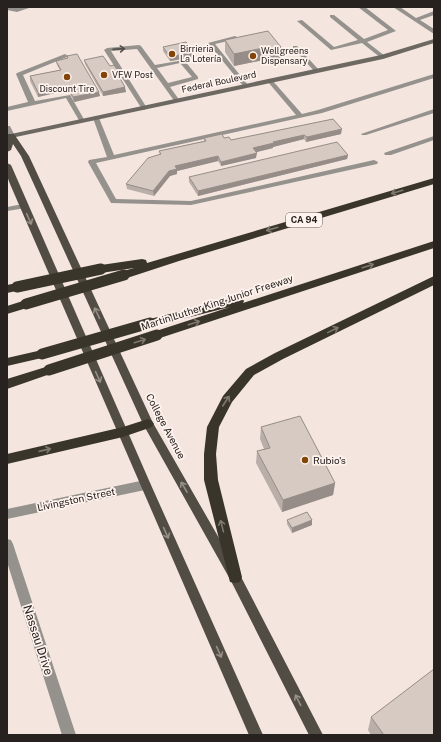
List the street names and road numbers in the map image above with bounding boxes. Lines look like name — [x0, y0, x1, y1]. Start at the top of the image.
street label: Federal Boulevard — [180, 68, 257, 95]
road number: CA 94 — [286, 213, 322, 227]
street label: Martin Luther King Junior Freeway — [139, 271, 295, 332]
street label: College Avenue — [144, 391, 188, 461]
street label: Livingston Street — [36, 485, 116, 513]
street label: Nassau Drive — [20, 603, 56, 677]

